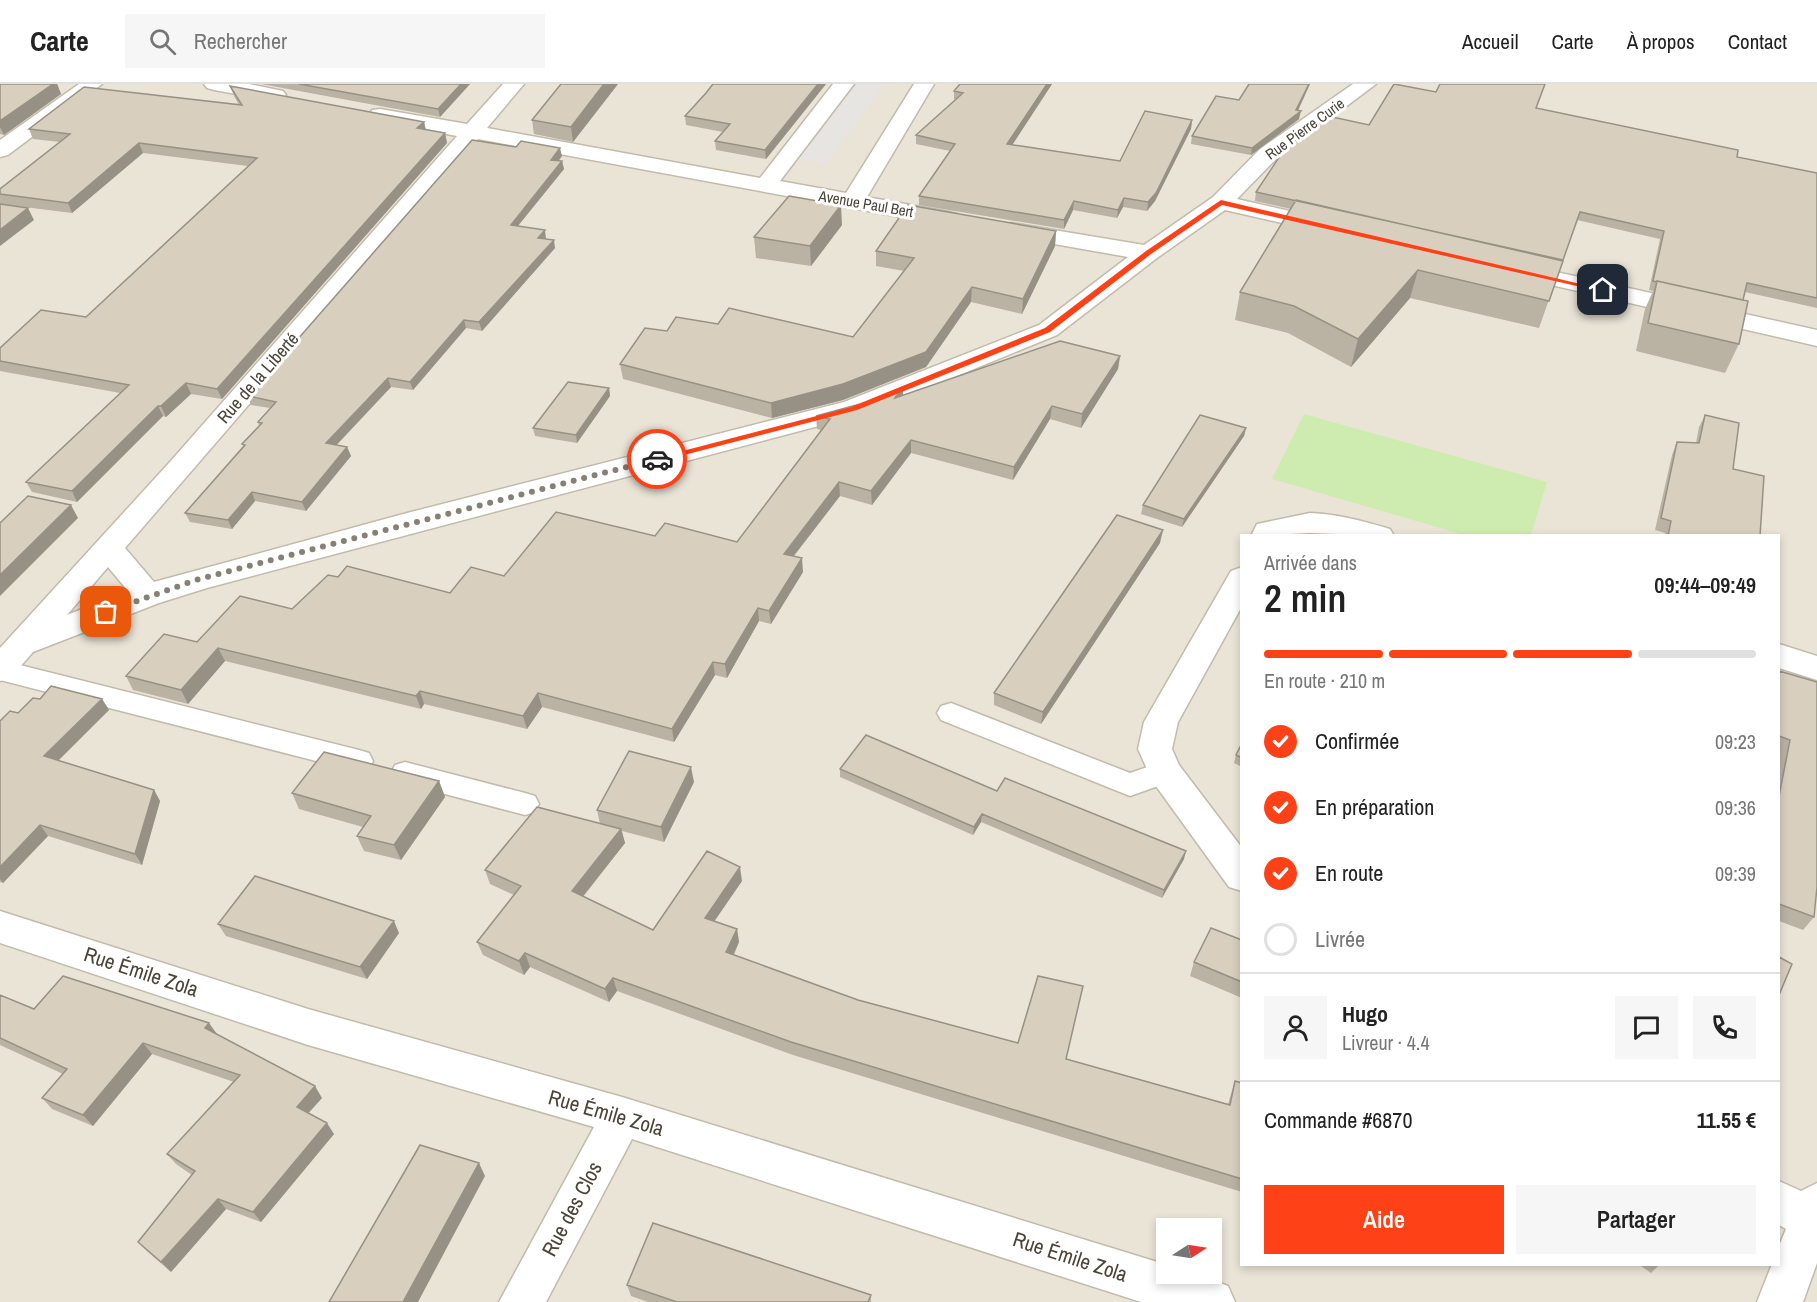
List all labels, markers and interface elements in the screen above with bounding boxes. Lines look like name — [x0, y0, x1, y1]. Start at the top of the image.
search box — [125, 14, 545, 68]
text: Carte — [30, 22, 89, 60]
icon: search — [146, 25, 179, 58]
text: Rechercher — [194, 26, 287, 56]
text: Accueil — [1462, 27, 1519, 56]
text: Carte — [1552, 27, 1594, 56]
text: À propos — [1627, 27, 1695, 56]
text: Contact — [1728, 27, 1787, 56]
street label: Rue Pierre Curie — [1261, 93, 1349, 164]
street label: Avenue Paul Bert — [816, 185, 916, 222]
pin — [1577, 264, 1628, 315]
icon: home — [1586, 273, 1619, 306]
street label: Rue de la Liberté — [211, 327, 304, 429]
courier — [627, 429, 687, 489]
icon: car — [641, 443, 674, 476]
text: Arrivée dans — [1264, 549, 1357, 576]
text: 09:44–09:49 — [1654, 570, 1756, 600]
text: 2 min — [1264, 572, 1346, 624]
pin — [80, 586, 131, 637]
icon: bag — [89, 595, 122, 628]
text: En route · 210 m — [1264, 667, 1385, 694]
icon: check — [1264, 725, 1297, 758]
text: Confirmée — [1315, 726, 1399, 756]
text: 09:23 — [1715, 728, 1756, 755]
icon: check — [1264, 791, 1297, 824]
text: En préparation — [1315, 792, 1434, 822]
text: 09:36 — [1715, 794, 1756, 821]
icon: check — [1264, 857, 1297, 890]
text: En route — [1315, 858, 1383, 888]
text: 09:39 — [1715, 860, 1756, 887]
text: Livrée — [1315, 924, 1365, 954]
street label: Rue Émile Zola — [80, 939, 202, 1004]
button: person — [1264, 996, 1327, 1059]
button: chat — [1615, 996, 1678, 1059]
button: phone — [1693, 996, 1756, 1059]
text: Hugo — [1342, 999, 1388, 1029]
text: Livreur · 4.4 — [1342, 1029, 1430, 1056]
street label: Rue Émile Zola — [545, 1082, 668, 1143]
text: Commande #6870 — [1264, 1105, 1412, 1135]
text: 11.55 € — [1697, 1105, 1756, 1135]
street label: Rue des Clos — [534, 1156, 609, 1261]
button: Aide — [1264, 1185, 1504, 1254]
button: Partager — [1516, 1185, 1756, 1254]
north arrow — [1156, 1218, 1222, 1284]
map controls — [1156, 1218, 1222, 1284]
street label: Rue Émile Zola — [1009, 1224, 1131, 1289]

